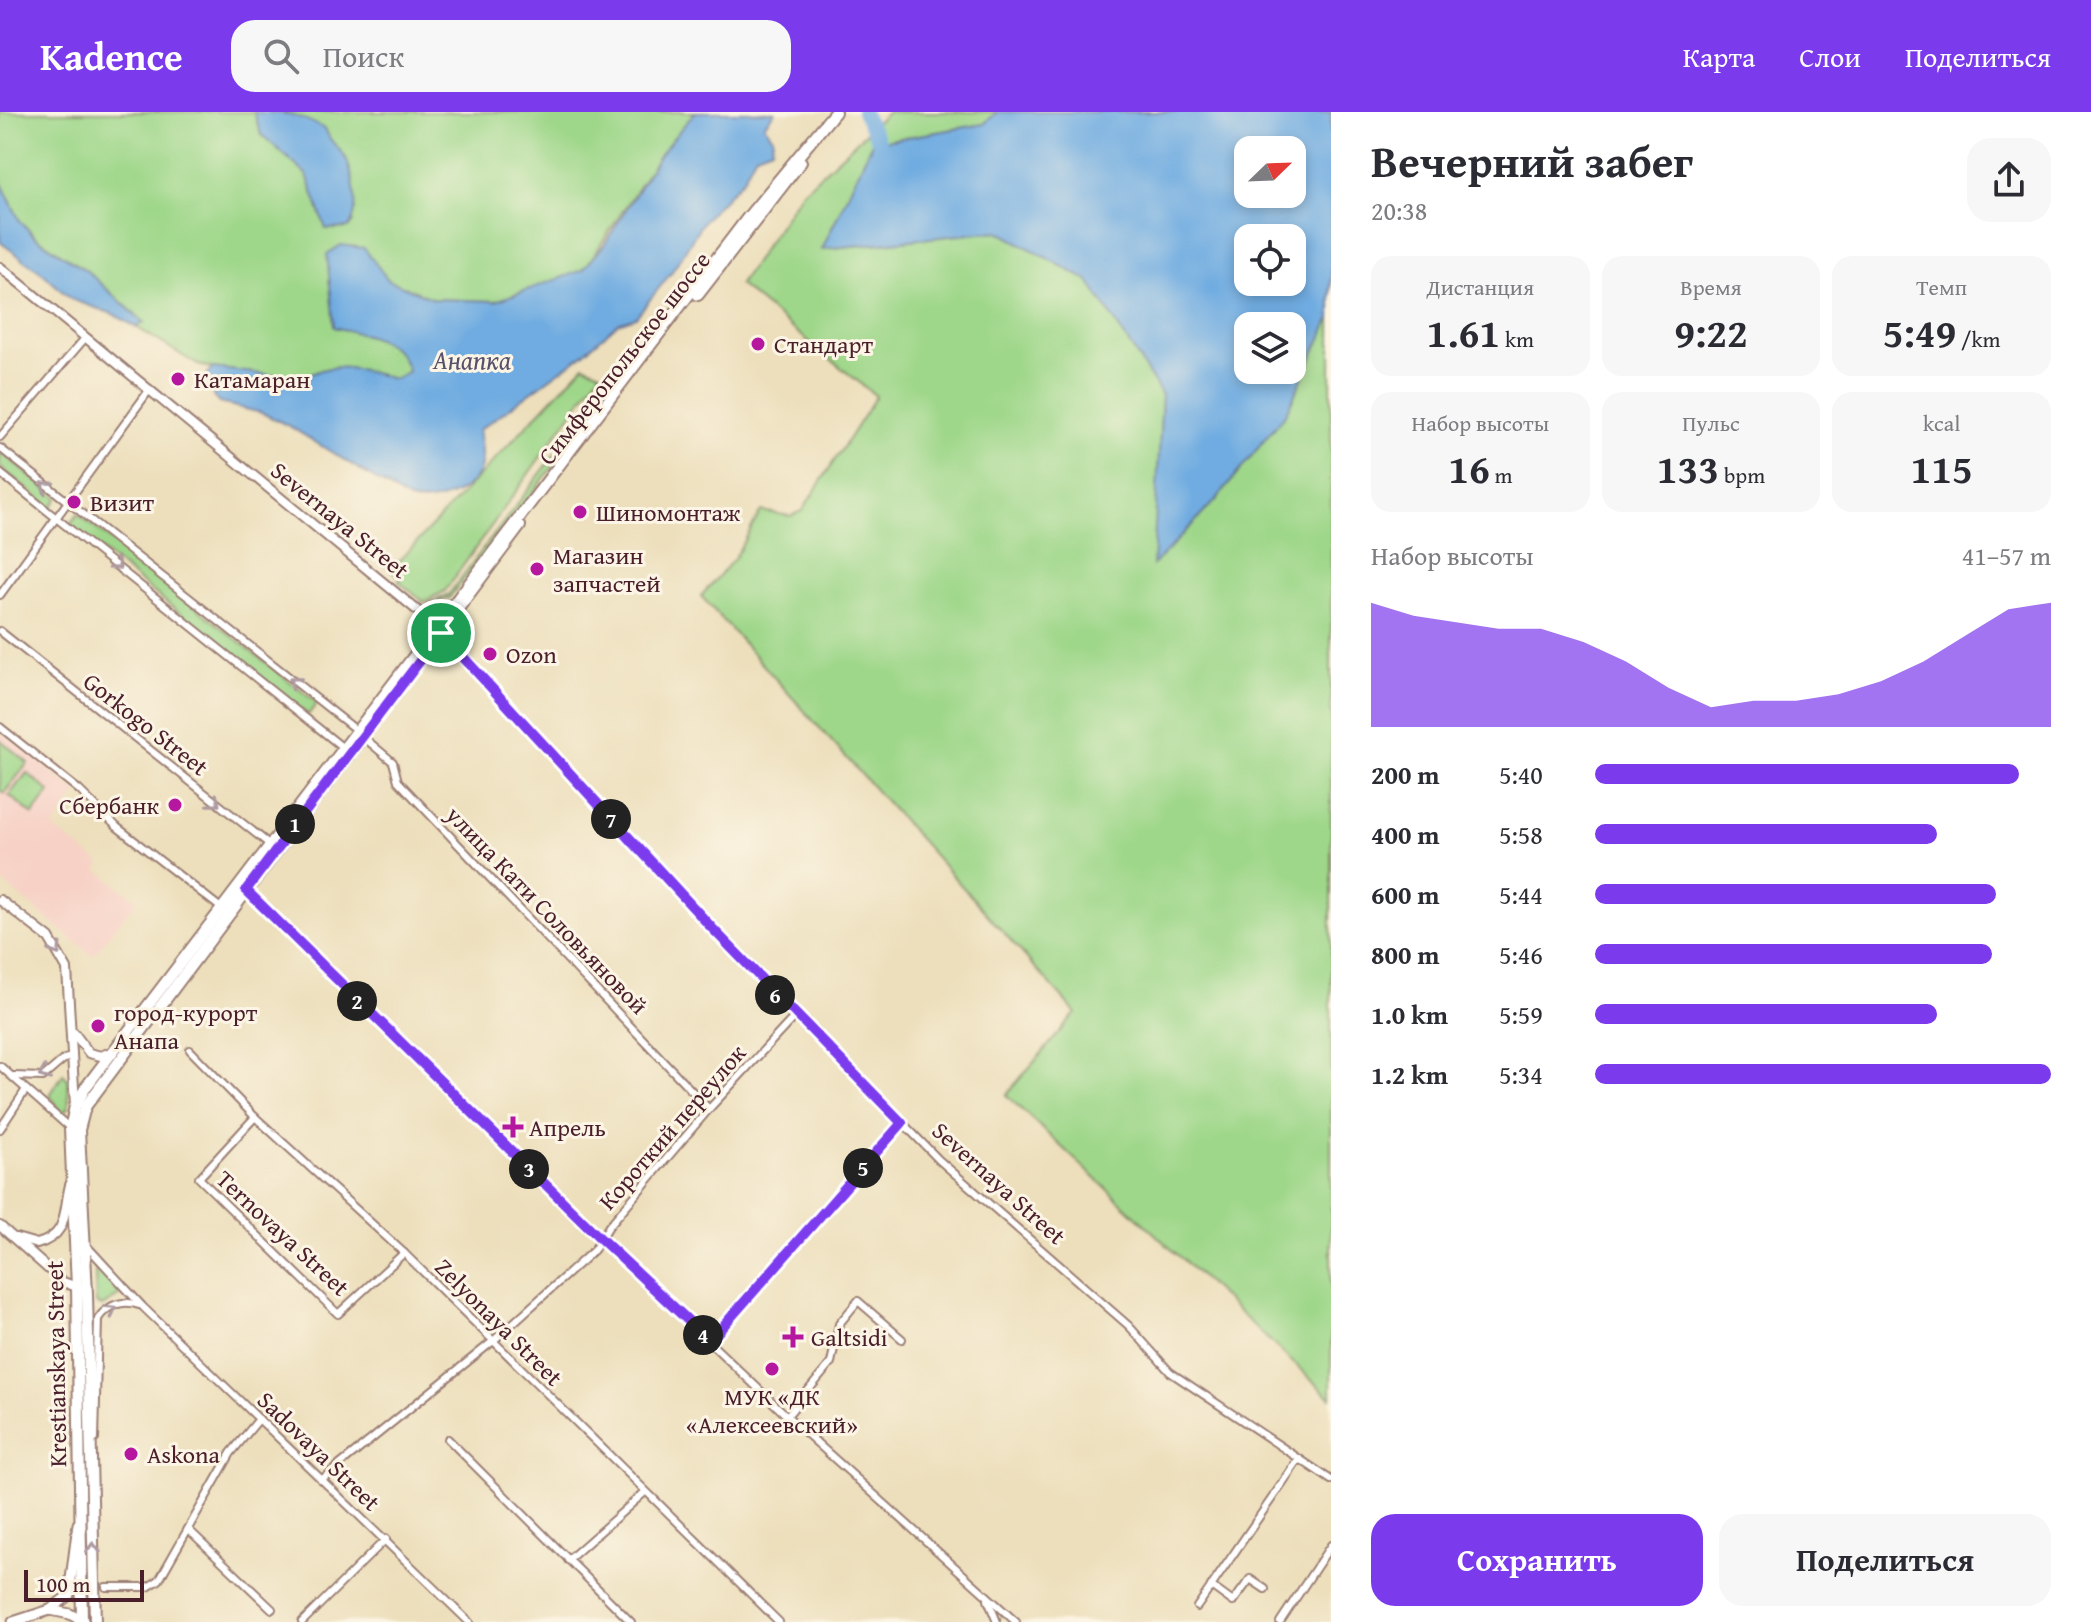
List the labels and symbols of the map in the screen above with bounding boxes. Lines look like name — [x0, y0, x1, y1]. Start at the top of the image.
north arrow — [1234, 136, 1306, 208]
street label: Симферопольское шоссе — [529, 244, 719, 472]
place label: Стандарт — [774, 327, 873, 362]
marker: Стандарт — [749, 335, 767, 353]
water label: Анапка — [432, 340, 511, 379]
place label: Катамаран — [194, 362, 310, 397]
marker: Катамаран — [169, 370, 187, 388]
street label: Severnaya Street — [263, 453, 417, 587]
one-way arrow — [41, 481, 55, 496]
place label: Визит — [90, 485, 155, 520]
marker: Визит — [65, 493, 83, 511]
place label: Шиномонтаж — [596, 495, 741, 530]
marker: Шиномонтаж — [571, 503, 589, 521]
place label: Магазин запчастей — [553, 538, 660, 601]
one-way arrow — [107, 555, 121, 570]
marker: Магазин запчастей — [528, 560, 546, 578]
pin — [407, 599, 475, 667]
place label: Ozon — [506, 637, 557, 672]
marker: Ozon — [481, 645, 499, 663]
street label: Gorkogo Street — [76, 664, 216, 784]
one-way arrow — [289, 677, 303, 692]
place label: Сбербанк — [59, 788, 159, 823]
one-way arrow — [206, 792, 221, 806]
marker: Сбербанк — [166, 796, 184, 814]
street label: улица Кати Соловьяновой — [437, 797, 656, 1022]
pin: 7 — [591, 799, 631, 839]
pin: 1 — [275, 804, 315, 844]
one-way arrow — [47, 942, 62, 956]
pin: 6 — [755, 975, 795, 1015]
pin: 2 — [337, 981, 377, 1021]
place label: город-курорт Анапа — [114, 995, 258, 1058]
marker: город-курорт Анапа — [89, 1017, 107, 1035]
street label: Короткий переулок — [590, 1036, 754, 1218]
one-way arrow — [37, 1064, 52, 1080]
place label: Апрель — [529, 1110, 606, 1145]
street label: Severnaya Street — [924, 1113, 1074, 1253]
marker: Апрель — [504, 1118, 522, 1136]
pin: 5 — [843, 1148, 883, 1188]
pin: 3 — [509, 1149, 549, 1189]
street label: Ternovaya Street — [209, 1162, 358, 1304]
street label: Zelyonaya Street — [427, 1250, 571, 1394]
street label: Krestianskaya Street — [37, 1260, 75, 1468]
one-way arrow — [102, 1305, 116, 1320]
pin: 4 — [683, 1315, 723, 1355]
place label: Galtsidi — [811, 1320, 888, 1355]
marker: Galtsidi — [782, 1326, 804, 1348]
marker: МУК «ДК «Алексеевский» — [763, 1360, 781, 1378]
place label: МУК «ДК «Алексеевский» — [686, 1379, 858, 1442]
street label: Sadovaya Street — [250, 1383, 389, 1519]
place label: Askona — [147, 1437, 221, 1472]
marker: Askona — [122, 1445, 140, 1463]
one-way arrow — [84, 1541, 101, 1554]
scale bar — [24, 1566, 144, 1602]

